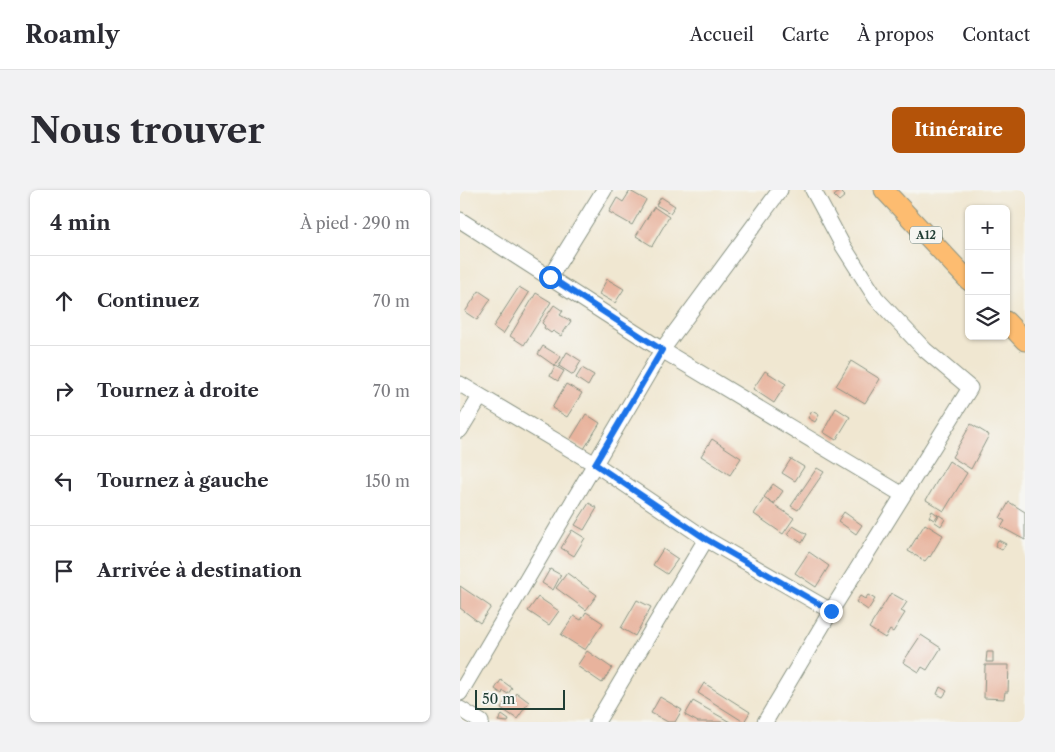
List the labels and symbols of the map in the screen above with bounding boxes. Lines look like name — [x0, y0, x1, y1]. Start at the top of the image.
road number: A12 — [910, 226, 942, 244]
route start — [539, 266, 562, 289]
route end — [820, 600, 843, 623]
scale bar — [475, 687, 565, 710]

